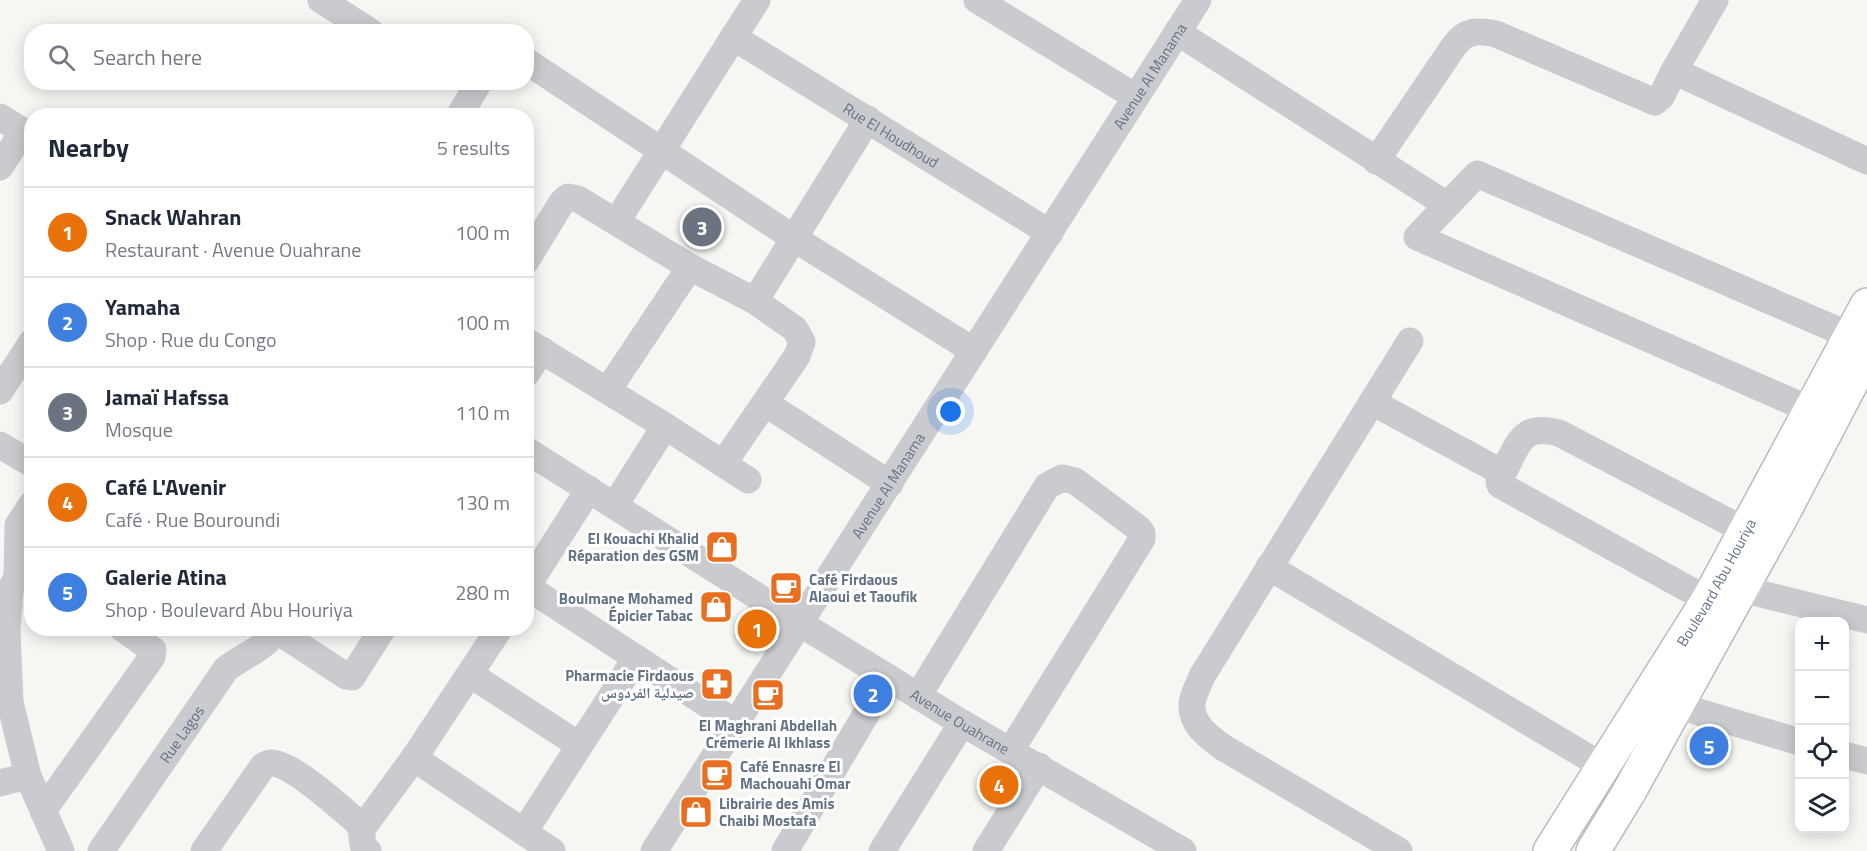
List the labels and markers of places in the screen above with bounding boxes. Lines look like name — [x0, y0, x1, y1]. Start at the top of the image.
pin: 3 — [682, 204, 722, 250]
place label: El Kouachi Khalid Réparation des GSM — [568, 527, 699, 567]
shop icon: El Kouachi Khalid Réparation des GSM — [704, 529, 740, 565]
place label: Café Firdaous Alaoui et Taoufik — [809, 568, 918, 608]
cafe icon: Café Firdaous Alaoui et Taoufik — [768, 570, 804, 606]
place label: Boulmane Mohamed Épicier Tabac — [559, 587, 693, 627]
shop icon: Boulmane Mohamed Épicier Tabac — [698, 589, 734, 625]
pin: 1 — [738, 606, 777, 652]
place label: Pharmacie Firdaous صيدلية الفردوس — [565, 664, 694, 704]
pharmacy icon: Pharmacie Firdaous صيدلية الفردوس — [699, 666, 735, 702]
pin: 2 — [854, 672, 892, 716]
cafe icon: El Maghrani Abdellah Crémerie Al Ikhlass — [750, 677, 786, 713]
place label: El Maghrani Abdellah Crémerie Al Ikhlass — [699, 714, 837, 754]
pin: 5 — [1690, 724, 1728, 768]
place label: Café Ennasre El Machouahi Omar — [740, 755, 851, 795]
cafe icon: Café Ennasre El Machouahi Omar — [699, 757, 735, 793]
pin: 4 — [980, 762, 1018, 808]
place label: Librairie des Amis Chaibi Mostafa — [719, 792, 834, 832]
shop icon: Librairie des Amis Chaibi Mostafa — [678, 794, 714, 830]

